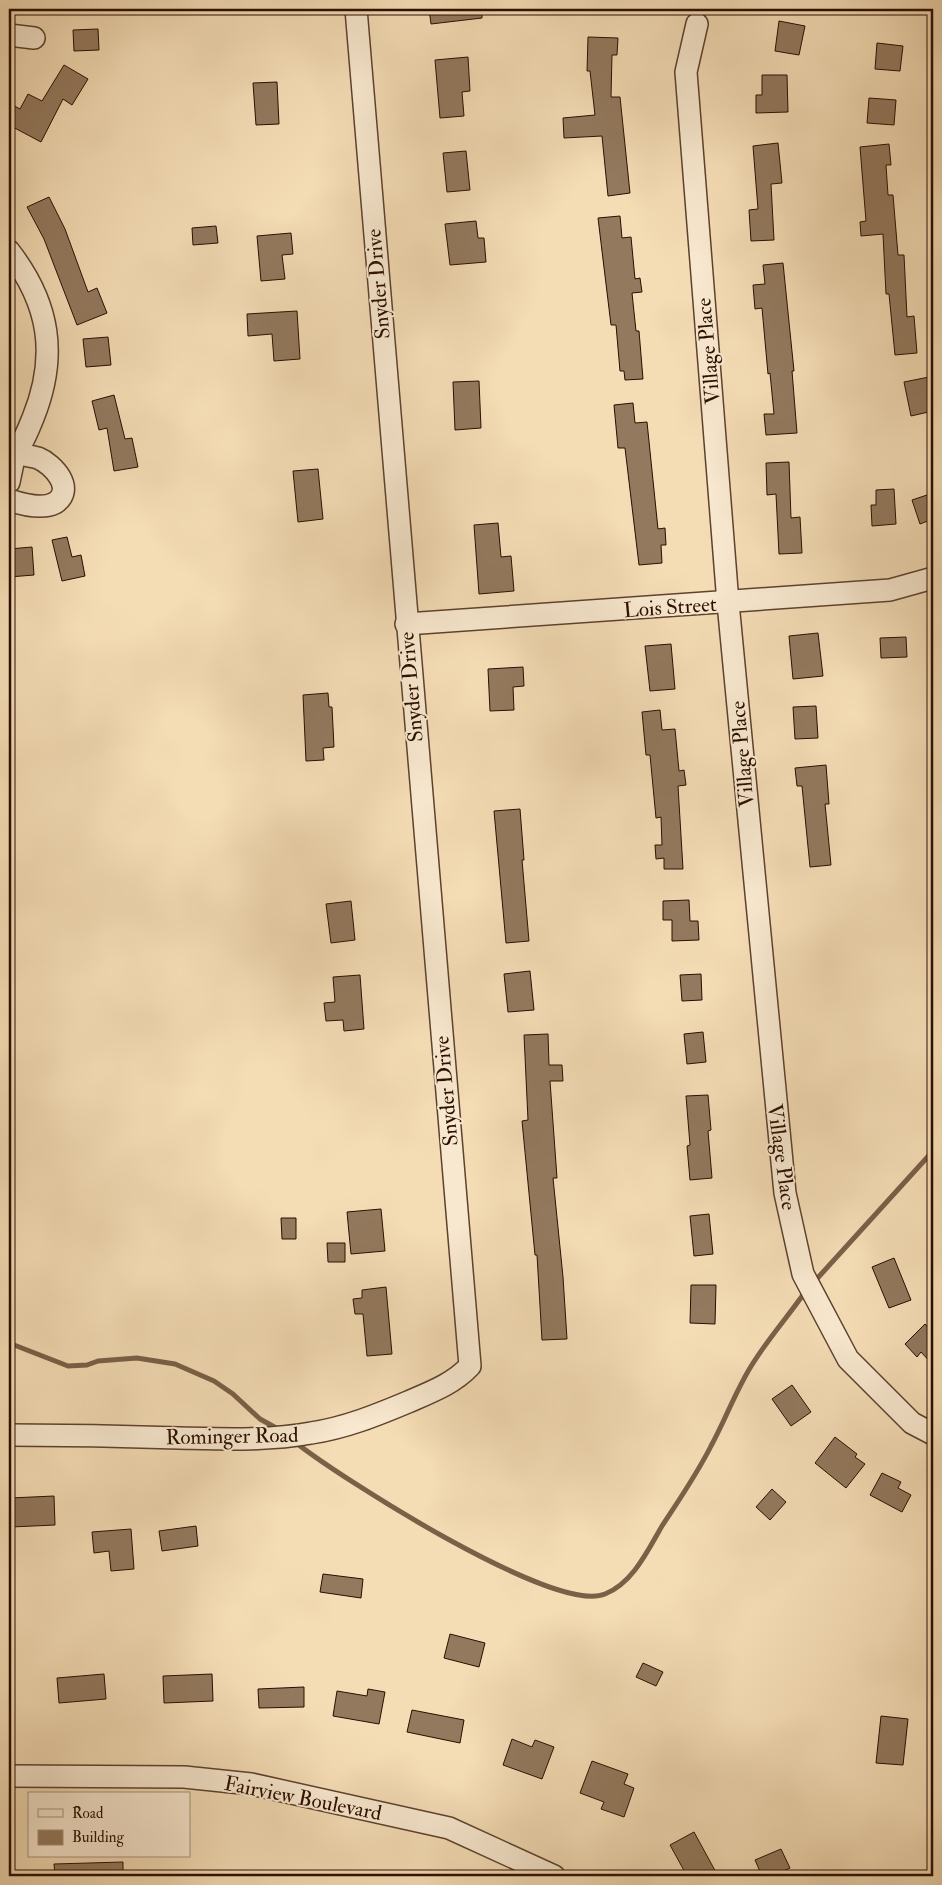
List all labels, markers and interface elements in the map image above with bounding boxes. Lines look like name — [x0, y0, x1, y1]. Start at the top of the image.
street label: Snyder Drive — [360, 227, 397, 340]
street label: Village Place — [690, 296, 727, 405]
street label: Lois Street — [623, 591, 718, 624]
street label: Snyder Drive — [393, 630, 430, 743]
street label: Village Place — [724, 699, 761, 808]
street label: Snyder Drive — [428, 1034, 465, 1147]
street label: Village Place — [761, 1102, 802, 1212]
street label: Rominger Road — [165, 1422, 299, 1451]
street label: Fairview Boulevard — [222, 1770, 385, 1827]
legend — [28, 1792, 190, 1858]
text: Road — [72, 1804, 104, 1823]
text: Building — [72, 1828, 124, 1847]

